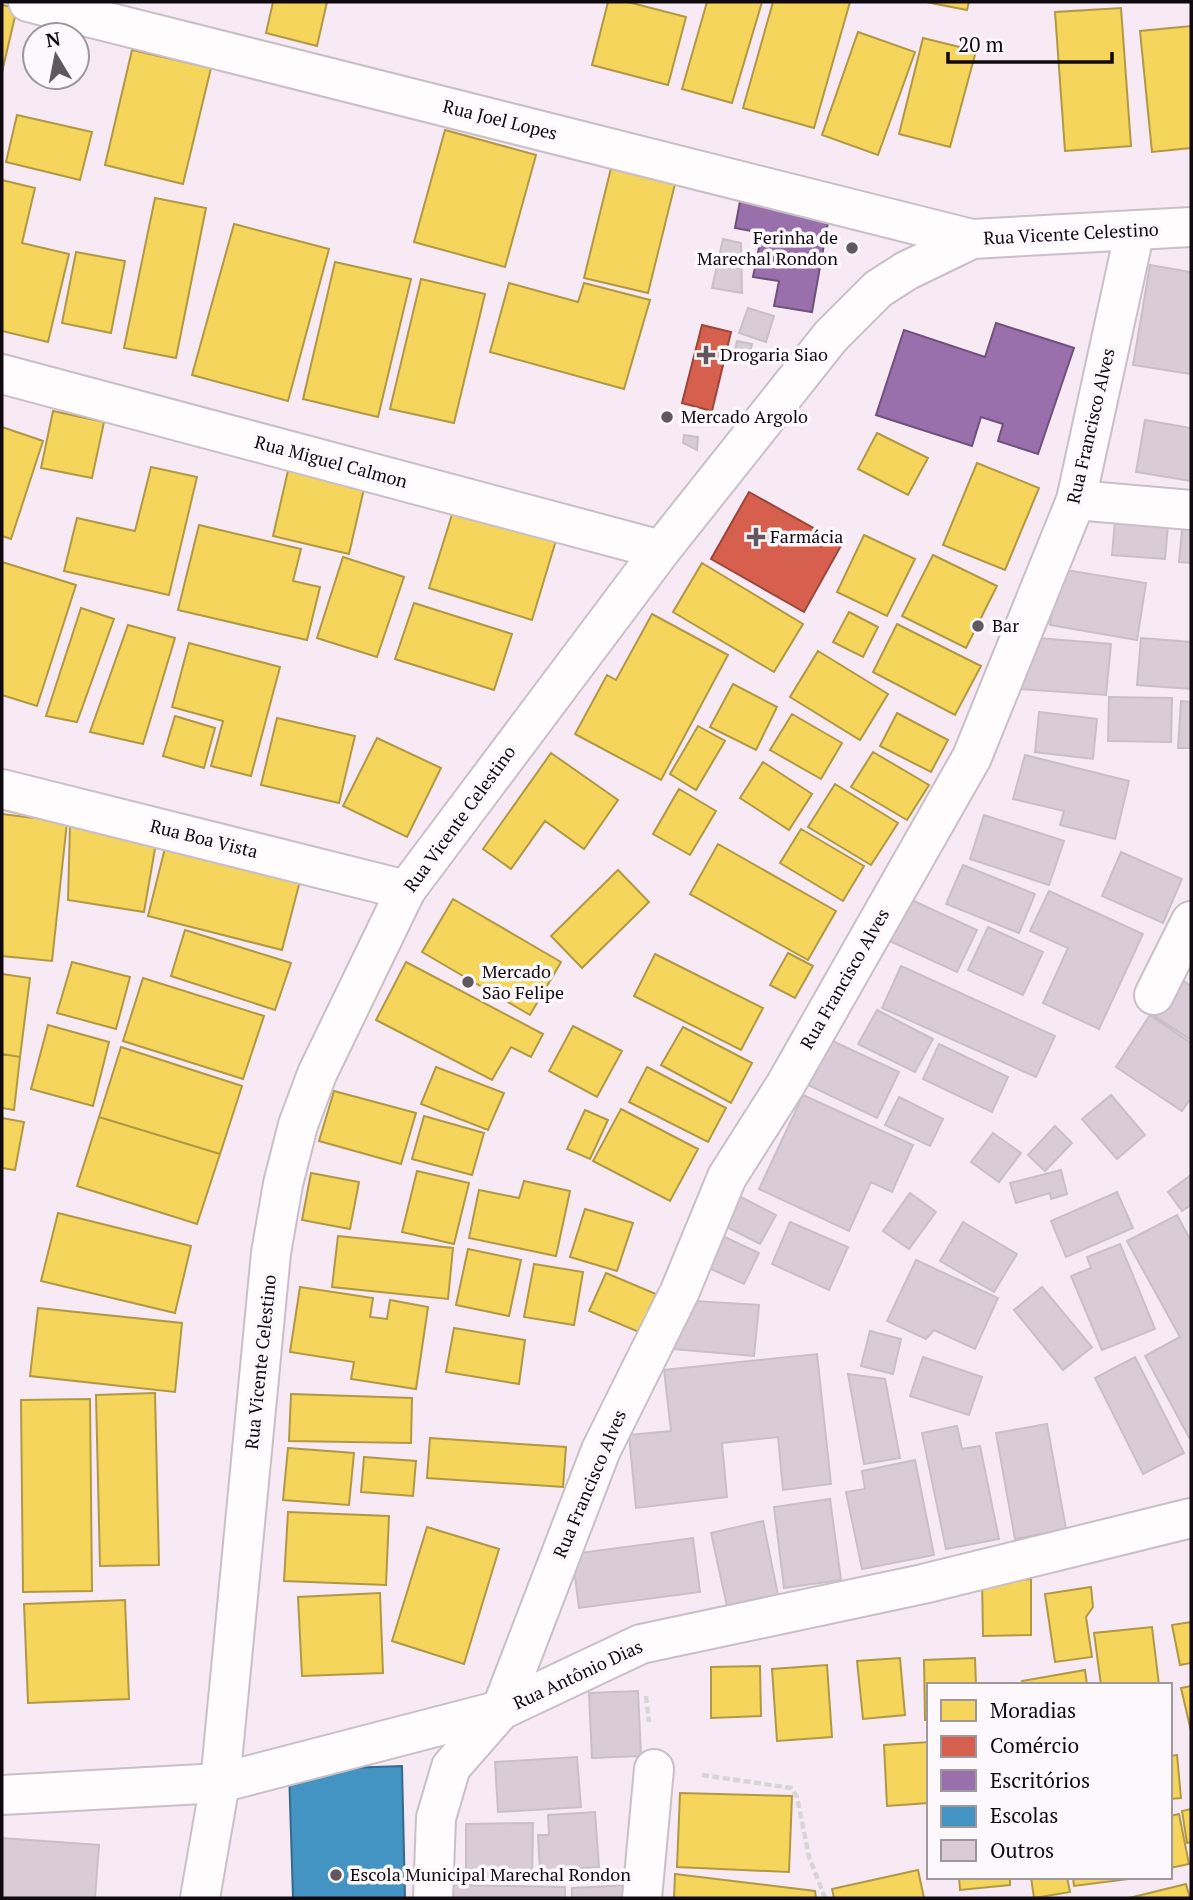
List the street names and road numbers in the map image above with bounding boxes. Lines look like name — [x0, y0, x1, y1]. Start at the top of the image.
street label: Rua Joel Lopes — [441, 93, 560, 145]
street label: Rua Vicente Celestino — [983, 216, 1159, 250]
street label: Rua Francisco Alves — [1060, 346, 1120, 506]
street label: Rua Miguel Calmon — [252, 429, 411, 493]
street label: Rua Vicente Celestino — [398, 740, 521, 897]
street label: Rua Boa Vista — [148, 813, 261, 863]
street label: Rua Francisco Alves — [794, 904, 894, 1053]
street label: Rua Vicente Celestino — [239, 1273, 281, 1450]
street label: Rua Francisco Alves — [547, 1406, 631, 1561]
street label: Rua Antônio Dias — [509, 1634, 646, 1715]

